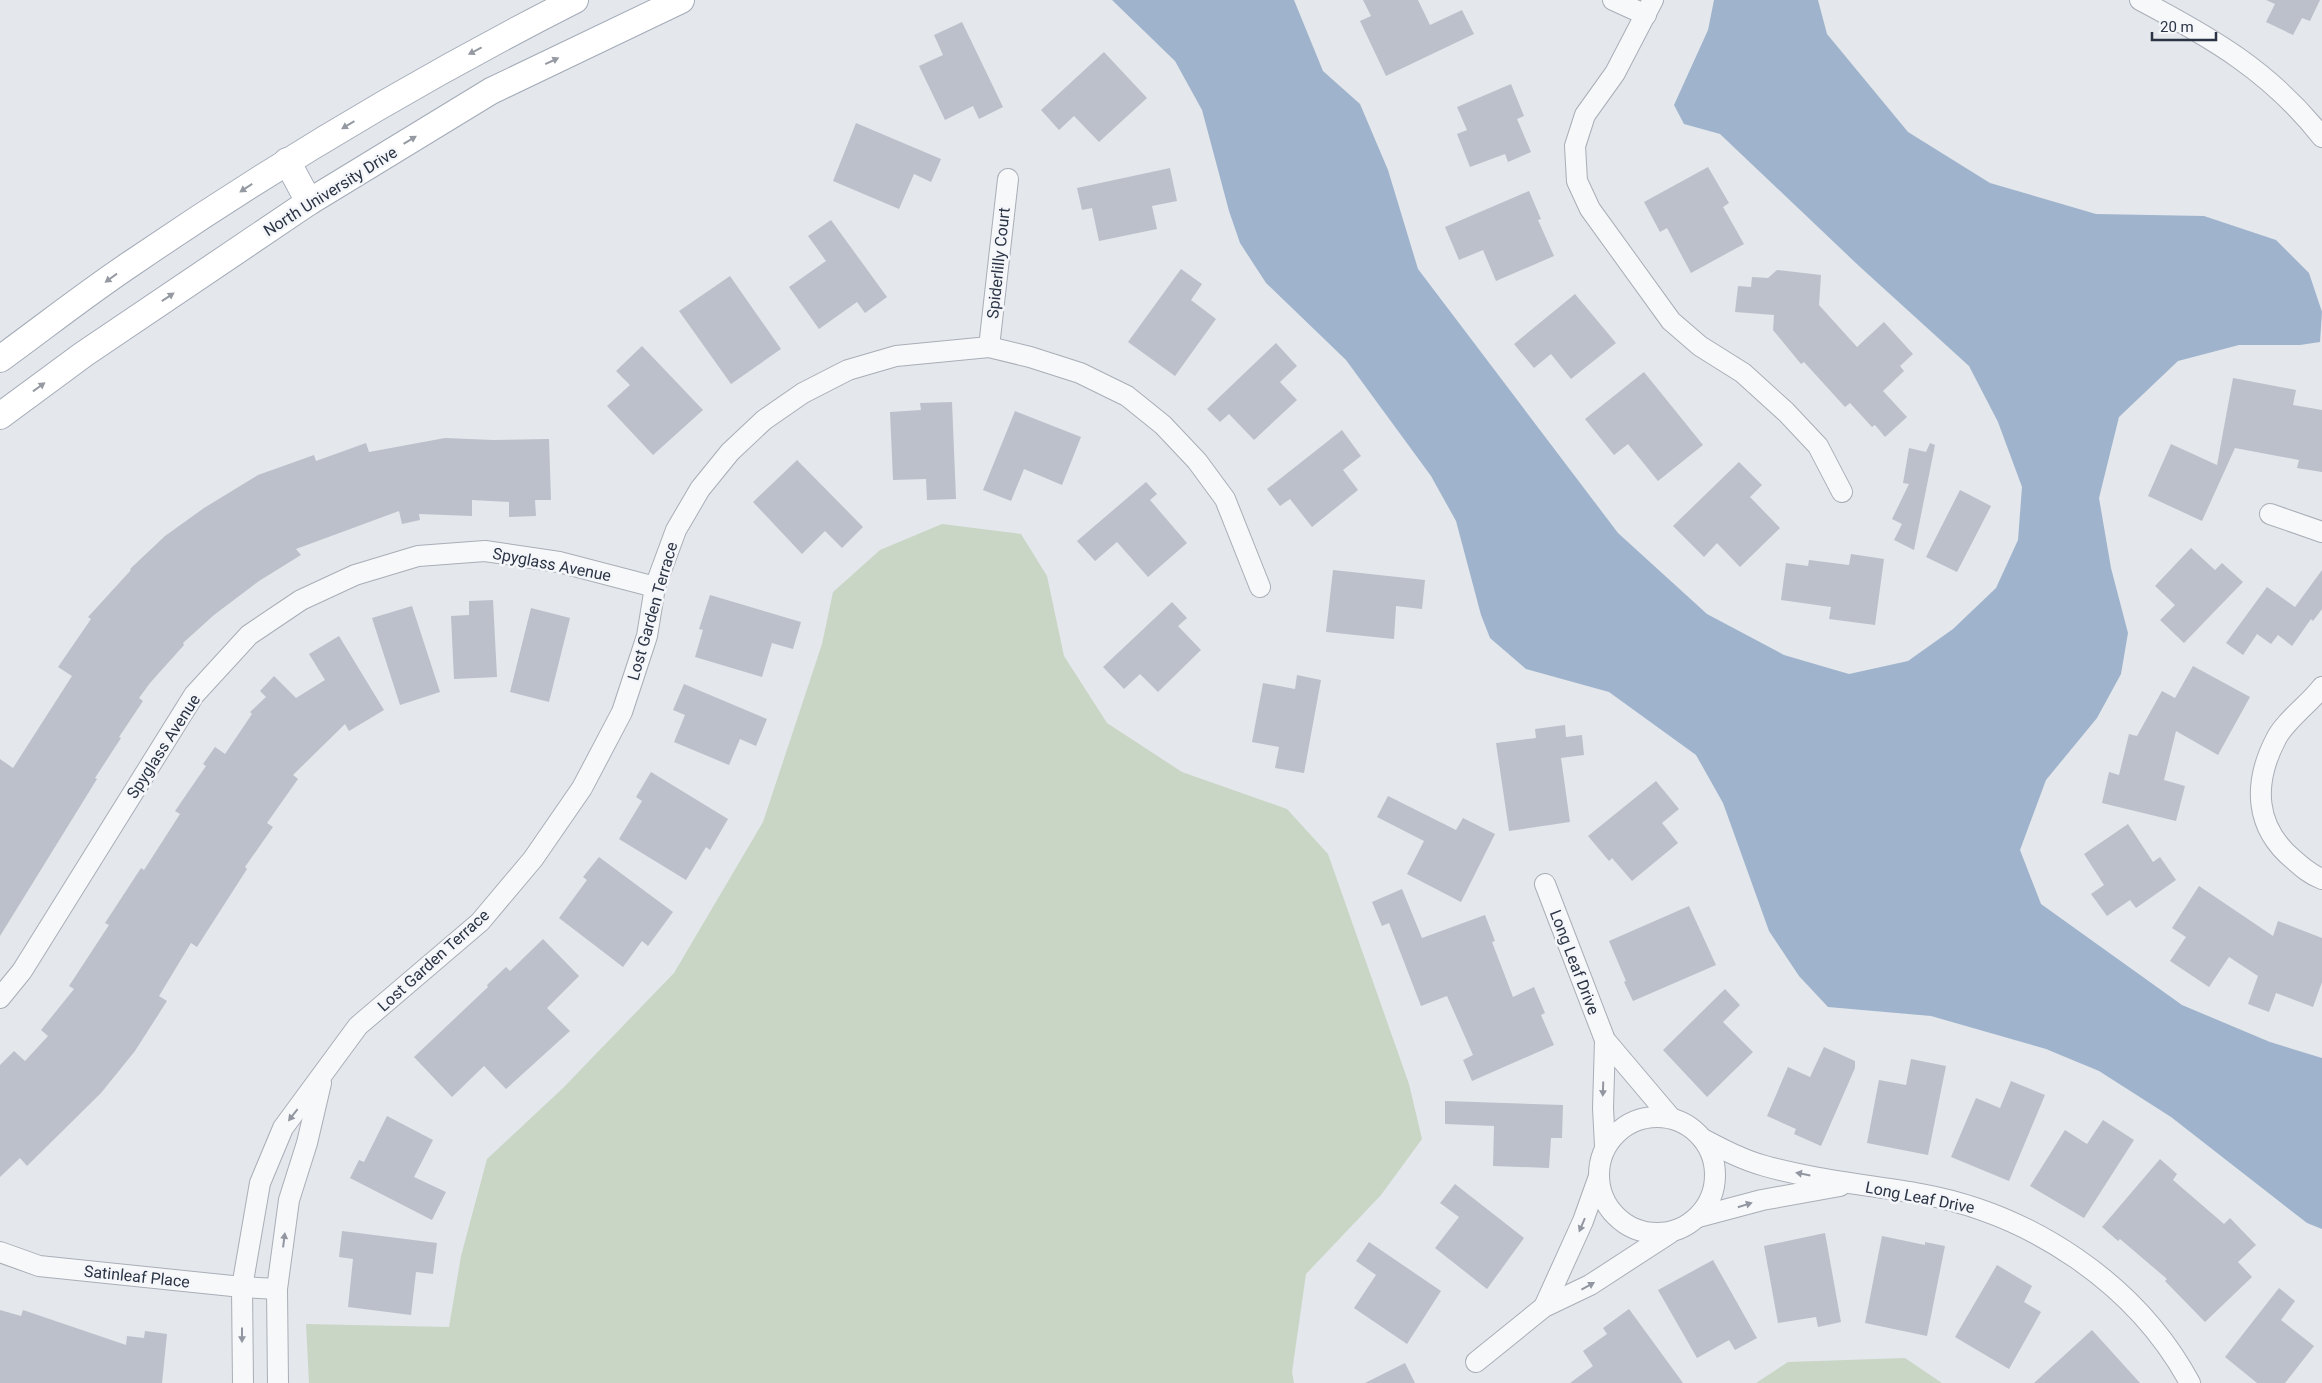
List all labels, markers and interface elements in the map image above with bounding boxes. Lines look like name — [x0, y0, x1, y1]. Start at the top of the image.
scale bar — [2152, 10, 2216, 42]
text: 20 m — [2160, 18, 2194, 36]
one-way arrow — [468, 47, 483, 55]
one-way arrow — [545, 57, 559, 65]
one-way arrow — [341, 121, 354, 130]
one-way arrow — [404, 135, 417, 145]
street label: North University Drive — [260, 143, 401, 240]
one-way arrow — [239, 183, 253, 193]
street label: Spiderlilly Court — [983, 206, 1014, 320]
one-way arrow — [104, 273, 118, 283]
one-way arrow — [161, 293, 174, 302]
one-way arrow — [32, 382, 46, 392]
street label: Lost Garden Terrace — [624, 540, 681, 683]
street label: Spyglass Avenue — [491, 544, 613, 585]
street label: Spyglass Avenue — [123, 691, 204, 802]
street label: Lost Garden Terrace — [374, 905, 493, 1015]
street label: Long Leaf Drive — [1546, 907, 1603, 1017]
one-way arrow — [1599, 1081, 1607, 1097]
one-way arrow — [287, 1108, 298, 1121]
one-way arrow — [1796, 1170, 1811, 1178]
street label: Long Leaf Drive — [1864, 1178, 1976, 1217]
one-way arrow — [1738, 1201, 1753, 1209]
one-way arrow — [1577, 1218, 1585, 1232]
one-way arrow — [280, 1232, 288, 1248]
street label: Satinleaf Place — [83, 1261, 191, 1292]
one-way arrow — [1581, 1281, 1594, 1290]
one-way arrow — [239, 1327, 247, 1343]

